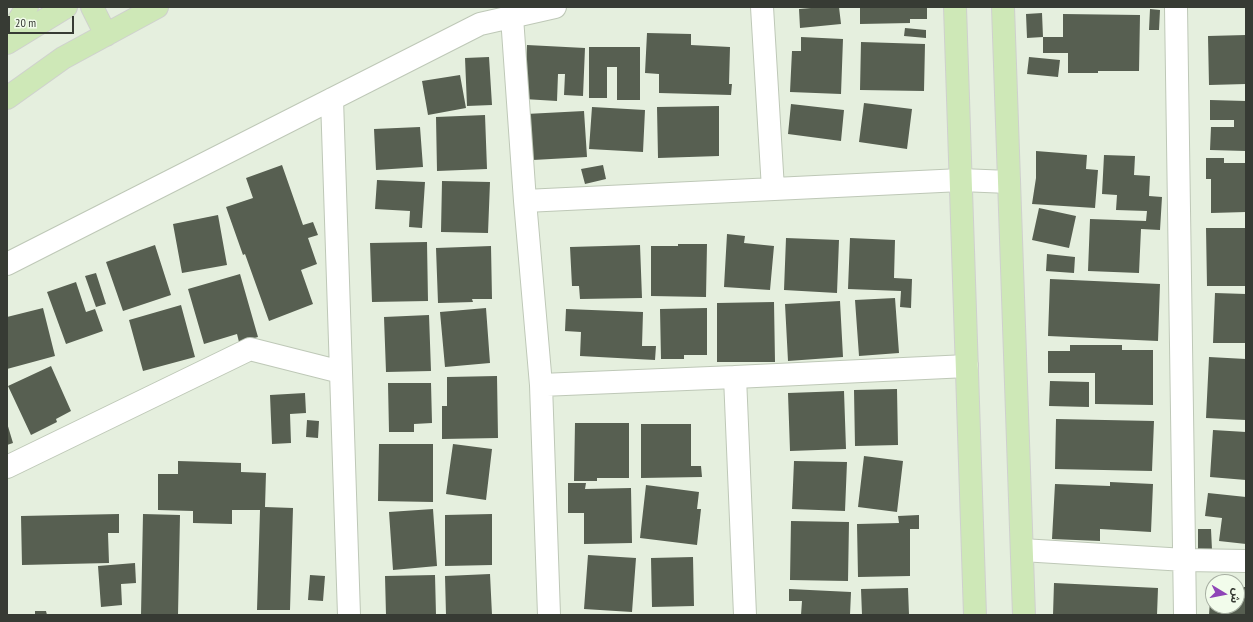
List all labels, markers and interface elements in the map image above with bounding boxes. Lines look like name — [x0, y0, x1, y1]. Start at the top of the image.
scale bar — [10, 8, 76, 34]
text: 20 m — [15, 15, 36, 30]
north arrow — [1205, 574, 1245, 614]
text: ش — [1228, 587, 1244, 605]

